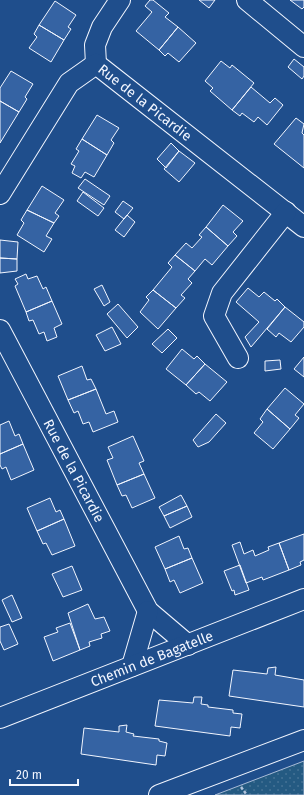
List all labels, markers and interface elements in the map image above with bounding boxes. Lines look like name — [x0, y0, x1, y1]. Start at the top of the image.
street label: Rue de la Picardie — [94, 61, 195, 145]
street label: Rue de la Picardie — [39, 416, 108, 525]
street label: Chemin de Bagatelle — [88, 627, 216, 691]
scale bar — [10, 761, 78, 787]
text: 20 m — [16, 768, 42, 782]

